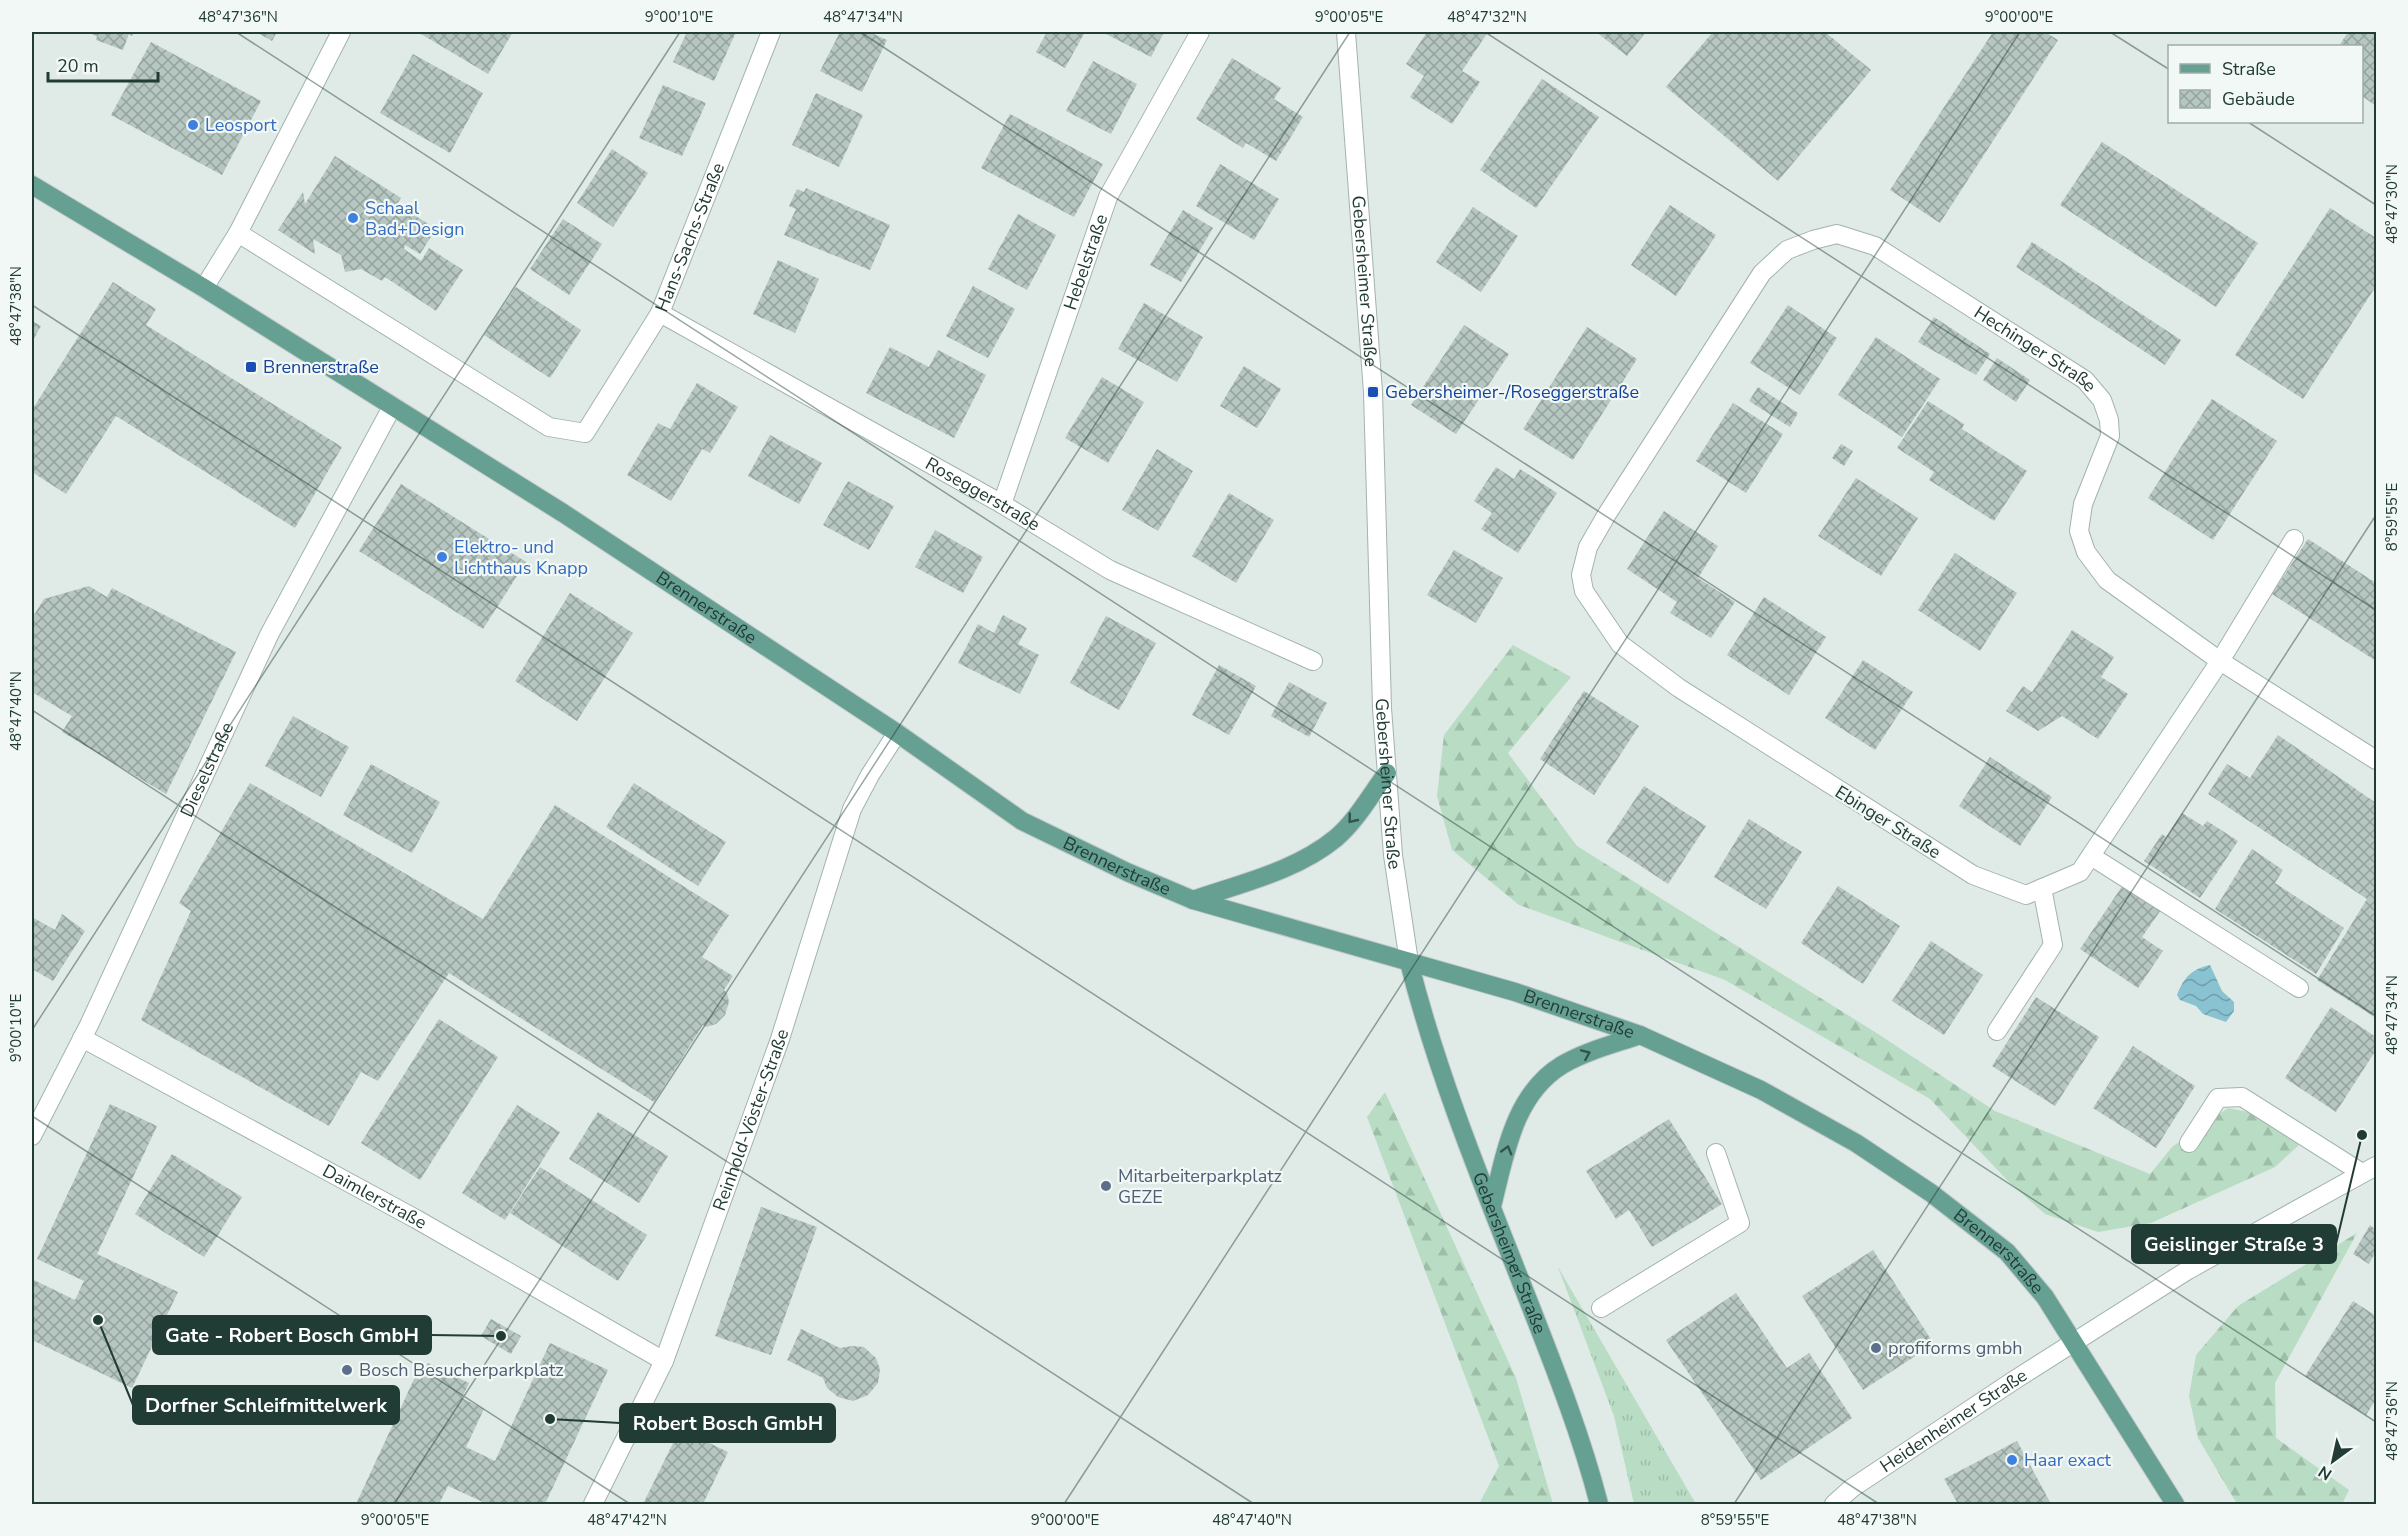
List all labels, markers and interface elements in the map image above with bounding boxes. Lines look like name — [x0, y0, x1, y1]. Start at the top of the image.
text: 48°47'36"N — [198, 7, 278, 27]
text: 9°00'10"E — [645, 7, 713, 27]
text: 48°47'34"N — [823, 7, 903, 27]
text: 9°00'05"E — [1315, 7, 1383, 27]
text: 48°47'32"N — [1447, 7, 1527, 27]
text: 9°00'00"E — [1985, 7, 2053, 27]
scale bar — [48, 45, 158, 83]
legend — [2168, 45, 2363, 123]
text: 20 m — [57, 54, 99, 78]
text: Straße — [2222, 57, 2276, 81]
text: Gebäude — [2222, 87, 2295, 111]
place label: Leosport — [205, 113, 277, 137]
marker: Leosport — [186, 118, 200, 132]
street label: Hans-Sachs-Straße — [650, 159, 730, 315]
text: 48°47'30"N — [2382, 164, 2402, 244]
street label: Gebersheimer Straße — [1346, 195, 1383, 368]
place label: Schaal Bad+Design — [365, 196, 465, 241]
marker: Schaal Bad+Design — [346, 211, 360, 225]
street label: Hebelstraße — [1058, 211, 1113, 313]
text: 48°47'38"N — [6, 266, 26, 346]
street label: Hechinger Straße — [1969, 300, 2102, 397]
place label: Brennerstraße — [263, 355, 379, 379]
marker: Brennerstraße — [244, 360, 258, 374]
place label: Gebersheimer-/Roseggerstraße — [1385, 380, 1639, 404]
marker: Gebersheimer-/Roseggerstraße — [1366, 385, 1380, 399]
street label: Roseggerstraße — [921, 452, 1045, 536]
text: 8°59'55"E — [2382, 483, 2402, 551]
place label: Elektro- und Lichthaus Knapp — [454, 535, 588, 580]
marker: Elektro- und Lichthaus Knapp — [435, 550, 449, 564]
street label: Brennerstraße — [651, 566, 762, 649]
text: 48°47'40"N — [6, 671, 26, 751]
street label: Gebersheimer Straße — [1370, 698, 1407, 871]
street label: Dieselstraße — [175, 718, 239, 821]
street label: Ebinger Straße — [1831, 780, 1945, 864]
one-way arrow — [1349, 813, 1360, 824]
street label: Brennerstraße — [1059, 831, 1174, 901]
text: 48°47'34"N — [2382, 975, 2402, 1055]
street label: Brennerstraße — [1520, 984, 1638, 1044]
text: 9°00'10"E — [6, 994, 26, 1062]
street label: Reinhold-Vöster-Straße — [707, 1026, 794, 1214]
one-way arrow — [1580, 1049, 1591, 1061]
one-way arrow — [1499, 1145, 1512, 1155]
street label: Daimlerstraße — [318, 1159, 431, 1235]
place label: Mitarbeiterparkplatz GEZE — [1118, 1164, 1282, 1209]
street label: Gebersheimer Straße — [1467, 1169, 1552, 1337]
marker: Mitarbeiterparkplatz GEZE — [1099, 1179, 1113, 1193]
street label: Brennerstraße — [1949, 1203, 2049, 1299]
callout: Geislinger Straße 3 — [2132, 1225, 2336, 1263]
text: Geislinger Straße 3 — [2144, 1231, 2324, 1258]
callout: Gate - Robert Bosch GmbH — [153, 1316, 431, 1354]
text: Gate - Robert Bosch GmbH — [165, 1322, 419, 1349]
place label: profiforms gmbh — [1888, 1336, 2022, 1360]
marker: profiforms gmbh — [1869, 1341, 1883, 1355]
place label: Bosch Besucherparkplatz — [359, 1358, 564, 1382]
marker: Bosch Besucherparkplatz — [340, 1363, 354, 1377]
street label: Heidenheimer Straße — [1875, 1363, 2032, 1478]
text: 48°47'36"N — [2382, 1381, 2402, 1461]
callout: Dorfner Schleifmittelwerk — [133, 1386, 399, 1424]
text: Dorfner Schleifmittelwerk — [145, 1392, 388, 1419]
callout: Robert Bosch GmbH — [620, 1404, 835, 1442]
text: Robert Bosch GmbH — [633, 1410, 823, 1437]
north arrow — [2303, 1431, 2363, 1491]
place label: Haar exact — [2024, 1448, 2112, 1472]
marker: Haar exact — [2005, 1453, 2019, 1467]
text: N — [2314, 1460, 2336, 1485]
text: 9°00'05"E — [361, 1510, 429, 1530]
text: 48°47'42"N — [587, 1510, 667, 1530]
text: 9°00'00"E — [1031, 1510, 1099, 1530]
text: 48°47'40"N — [1212, 1510, 1292, 1530]
text: 8°59'55"E — [1701, 1510, 1769, 1530]
text: 48°47'38"N — [1837, 1510, 1917, 1530]

